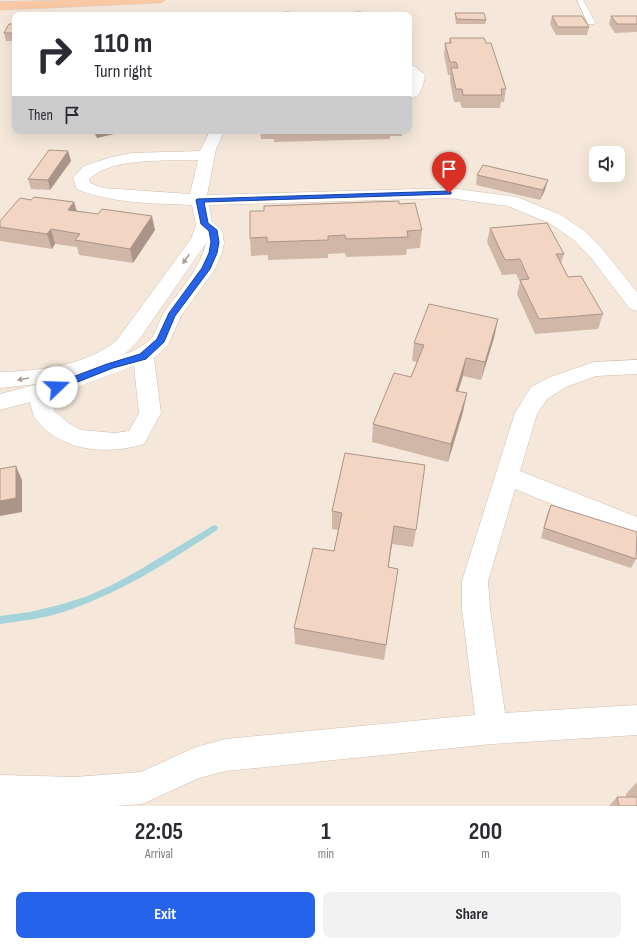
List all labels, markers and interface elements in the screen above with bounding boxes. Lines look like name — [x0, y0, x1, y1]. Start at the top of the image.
text: 110 m — [94, 27, 152, 60]
icon: right — [28, 28, 80, 80]
text: Turn right — [94, 61, 152, 82]
icon: arrive — [61, 104, 83, 126]
text: Then — [28, 106, 53, 125]
map controls — [589, 146, 625, 182]
button: sound — [589, 146, 625, 182]
pin — [432, 152, 466, 193]
icon: arrive — [438, 158, 460, 180]
one-way arrow — [182, 253, 190, 264]
position arrow — [36, 366, 78, 408]
one-way arrow — [17, 376, 29, 382]
text: 22:05 — [135, 817, 183, 846]
text: 1 — [321, 817, 331, 846]
text: 200 — [469, 817, 502, 846]
text: Arrival — [145, 846, 173, 862]
text: min — [318, 846, 334, 862]
text: m — [481, 846, 490, 862]
button: Exit — [16, 892, 315, 938]
button: Share — [323, 892, 621, 938]

